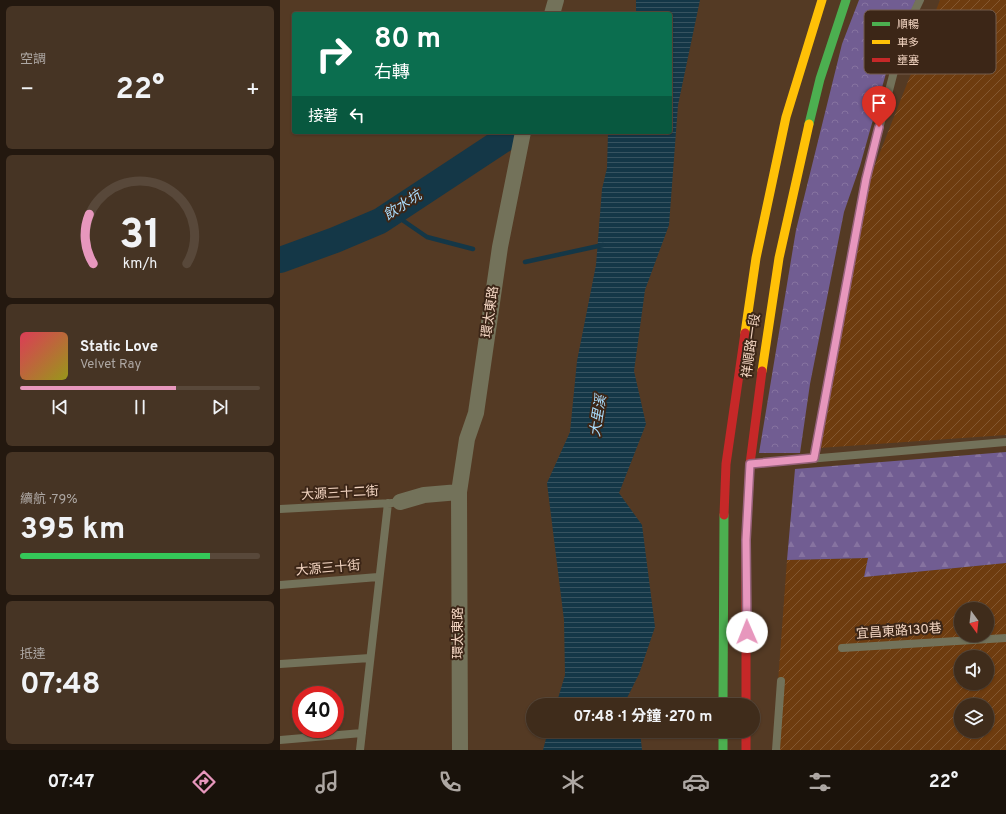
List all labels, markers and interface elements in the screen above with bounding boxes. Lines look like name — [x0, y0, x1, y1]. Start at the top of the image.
legend — [864, 10, 996, 74]
text: 順暢 — [897, 18, 919, 32]
text: 80 m — [374, 22, 441, 58]
icon: right — [308, 28, 360, 80]
text: 車多 — [897, 36, 919, 50]
text: 空調 — [20, 52, 46, 68]
text: 壅塞 — [897, 54, 919, 68]
text: 右轉 — [374, 62, 410, 85]
text: 22° — [115, 72, 165, 109]
text: − — [20, 77, 34, 104]
text: + — [246, 77, 260, 104]
pin — [862, 86, 896, 127]
icon: arrive — [868, 92, 890, 114]
icon: left — [346, 104, 368, 126]
text: 接著 — [308, 108, 338, 127]
water label: 飲水坑 — [381, 186, 427, 225]
text: 31 — [119, 210, 161, 263]
text: km/h — [123, 255, 157, 273]
street label: 環太東路 — [479, 285, 503, 339]
street label: 祥順路一段 — [740, 313, 764, 379]
text: Static Love — [80, 338, 158, 357]
text: Velvet Ray — [80, 357, 141, 373]
water label: 大里溪 — [587, 392, 611, 438]
icon: previous — [49, 396, 71, 418]
icon: pause — [129, 396, 151, 418]
icon: next — [209, 396, 231, 418]
street label: 大源三十二街 — [301, 484, 379, 504]
text: 續航 · 79% — [20, 492, 77, 508]
text: 395 km — [20, 512, 125, 549]
street label: 大源三十街 — [295, 558, 361, 580]
north arrow — [954, 602, 994, 642]
map controls — [954, 602, 994, 738]
street label: 環太東路 — [451, 607, 467, 659]
position arrow — [726, 611, 768, 653]
street label: 宜昌東路130巷 — [856, 621, 942, 643]
text: 抵達 — [20, 647, 46, 663]
button: sound — [954, 650, 994, 690]
text: 07:48 — [20, 667, 101, 704]
speed limit sign: 40 — [292, 686, 344, 738]
button: layers — [954, 698, 994, 738]
text: 07:48 · 1 分鐘 · 270 m — [574, 708, 712, 727]
icon: directions — [190, 768, 218, 796]
icon: music — [313, 768, 341, 796]
icon: phone — [436, 768, 464, 796]
icon: climate — [559, 768, 587, 796]
icon: car — [682, 768, 710, 796]
icon: filters — [806, 768, 834, 796]
text: 07:47 — [48, 771, 94, 794]
text: 22° — [929, 771, 958, 794]

